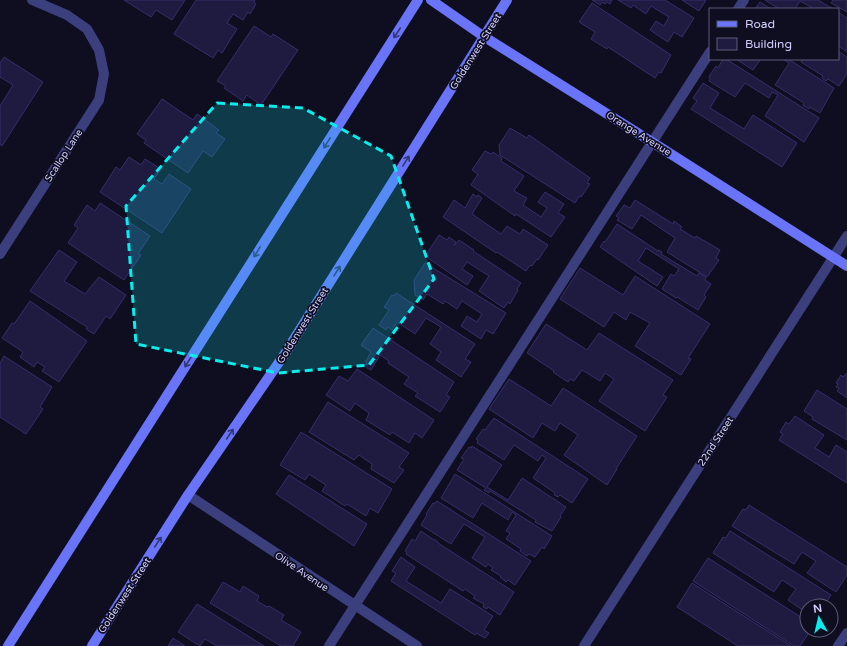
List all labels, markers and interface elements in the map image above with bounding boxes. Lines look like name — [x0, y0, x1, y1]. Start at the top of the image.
legend — [709, 8, 839, 60]
street label: Goldenwest Street — [448, 11, 504, 92]
text: Road — [745, 17, 775, 31]
one-way arrow — [392, 27, 400, 39]
text: Building — [745, 37, 792, 51]
street label: Orange Avenue — [604, 109, 673, 159]
street label: Scallop Lane — [42, 127, 85, 184]
one-way arrow — [323, 137, 331, 148]
one-way arrow — [402, 155, 410, 167]
one-way arrow — [253, 246, 261, 258]
one-way arrow — [333, 265, 341, 277]
street label: Goldenwest Street — [275, 285, 331, 366]
one-way arrow — [183, 356, 191, 368]
street label: 22nd Street — [696, 415, 736, 468]
one-way arrow — [226, 429, 234, 440]
one-way arrow — [154, 537, 162, 548]
street label: Olive Avenue — [272, 549, 331, 594]
street label: Goldenwest Street — [96, 555, 154, 635]
north arrow — [799, 598, 839, 638]
text: N — [812, 602, 823, 616]

